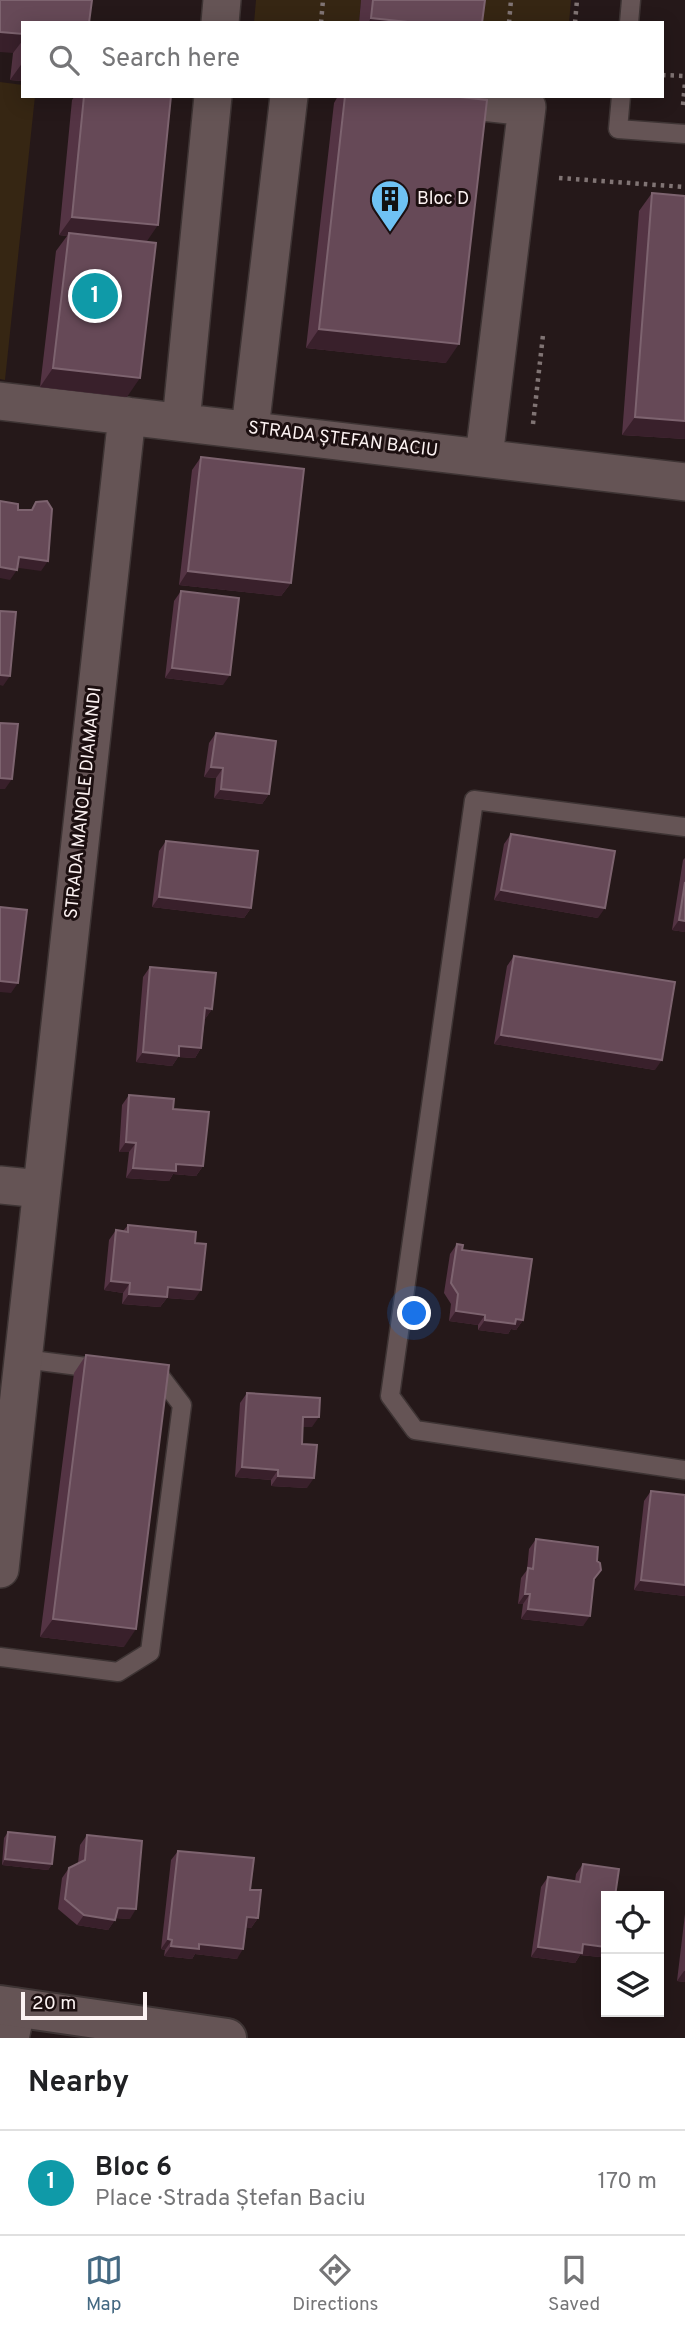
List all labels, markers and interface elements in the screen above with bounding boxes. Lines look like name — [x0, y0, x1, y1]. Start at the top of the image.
search box — [21, 21, 664, 98]
icon: search — [45, 41, 83, 79]
text: Search here — [101, 43, 240, 76]
building icon: Bloc D — [369, 178, 411, 233]
place label: Bloc D — [417, 188, 469, 211]
pin: 1 — [72, 270, 118, 322]
street label: STRADA ȘTEFAN BACIU — [247, 417, 439, 463]
street label: STRADA MANOLE DIAMANDI — [60, 686, 108, 920]
your location — [397, 1296, 431, 1330]
map controls — [601, 1891, 664, 2017]
button: locate — [601, 1891, 664, 1954]
button: layers — [601, 1954, 664, 2017]
scale bar — [21, 1989, 147, 2021]
text: 20 m — [32, 1992, 76, 2016]
text: Nearby — [28, 2065, 129, 2102]
text: Bloc 6 — [95, 2152, 172, 2185]
text: 1 — [46, 2168, 56, 2197]
text: 170 m — [598, 2168, 657, 2197]
text: Place · Strada Ștefan Baciu — [95, 2185, 366, 2214]
tab: Map — [85, 2251, 123, 2317]
tab: Directions — [292, 2251, 379, 2317]
tab: Saved — [548, 2251, 600, 2317]

